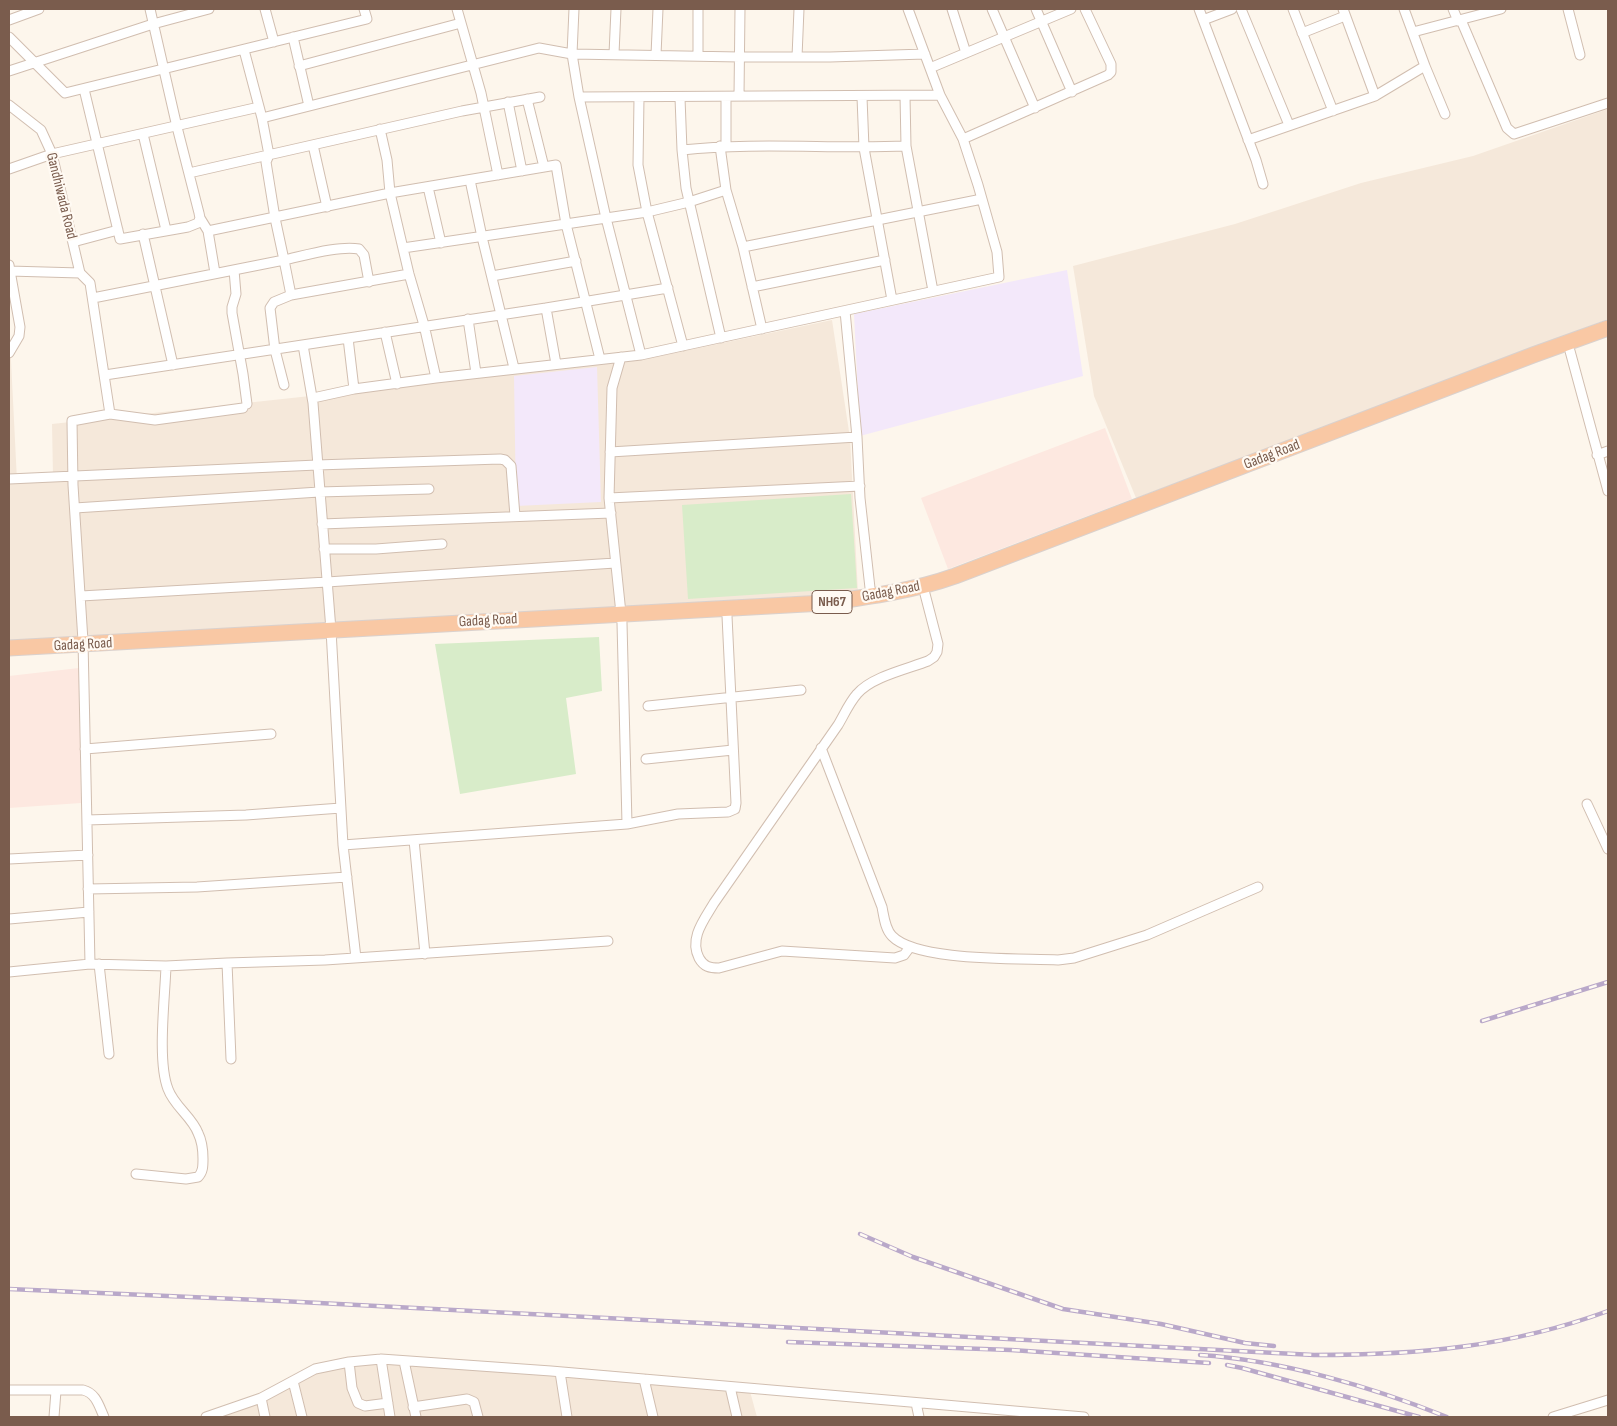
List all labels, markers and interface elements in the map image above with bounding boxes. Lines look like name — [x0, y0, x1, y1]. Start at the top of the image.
street label: Gandhiwada Road — [42, 151, 80, 241]
street label: Gadag Road — [1241, 436, 1303, 474]
street label: Gadag Road — [861, 578, 921, 606]
road number: NH67 — [812, 590, 852, 614]
street label: Gadag Road — [458, 610, 518, 632]
street label: Gadag Road — [53, 634, 113, 656]

